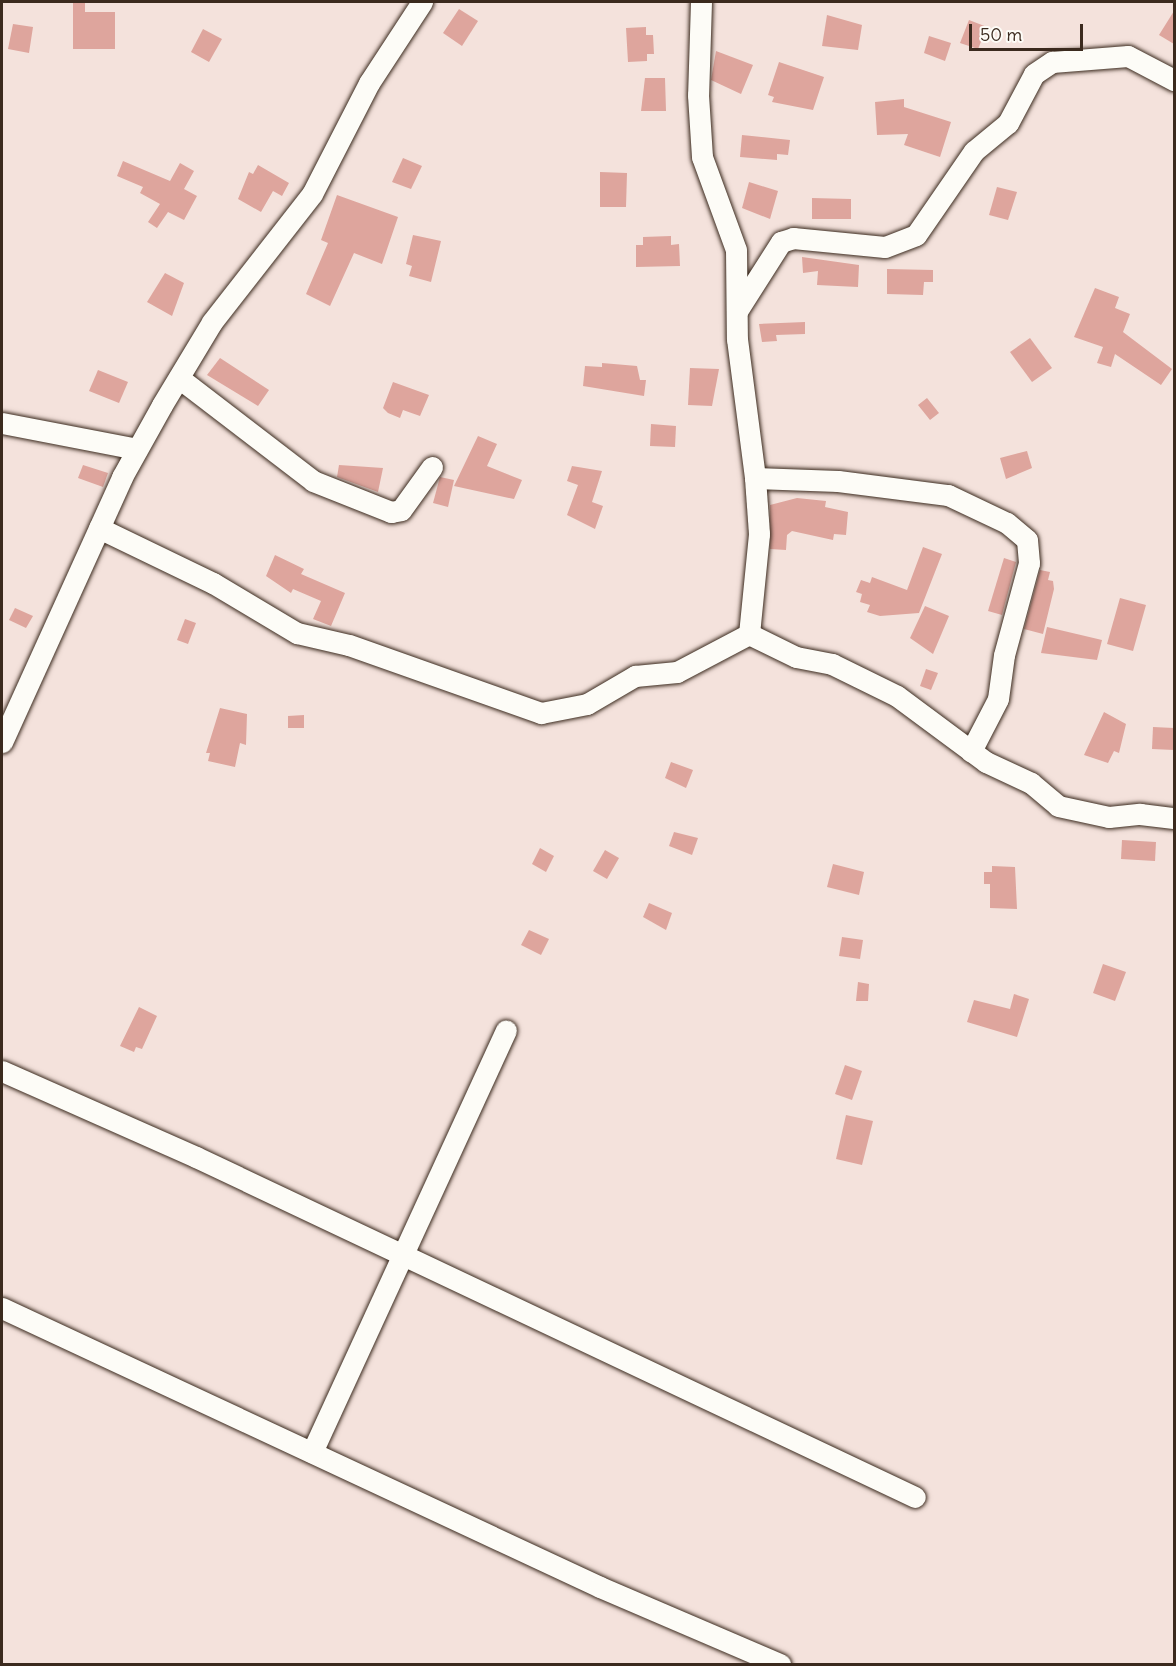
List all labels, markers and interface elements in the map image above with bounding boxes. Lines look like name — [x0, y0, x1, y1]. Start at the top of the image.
scale bar — [972, 12, 1086, 50]
text: 50 m — [980, 23, 1022, 46]

